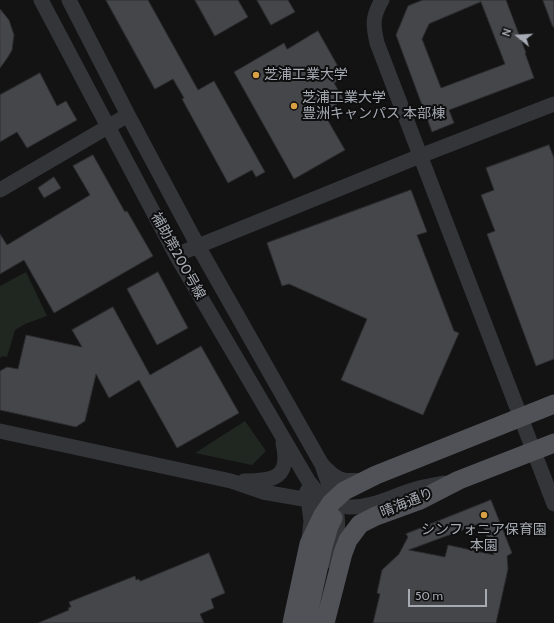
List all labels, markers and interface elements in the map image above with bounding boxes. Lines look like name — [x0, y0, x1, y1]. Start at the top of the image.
north arrow — [498, 16, 538, 56]
text: N — [499, 26, 514, 38]
place label: 芝浦工業大学 — [264, 67, 348, 83]
marker: 芝浦工業大学 — [251, 70, 261, 80]
place label: 芝浦工業大学 豊洲キャンパス 本部棟 — [302, 90, 445, 122]
marker: 芝浦工業大学 豊洲キャンパス 本部棟 — [289, 101, 299, 111]
street label: 補助第200号線 — [147, 210, 209, 302]
street label: 晴海通り — [378, 485, 436, 521]
marker: シンフォニア保育園 本園 — [479, 510, 489, 520]
place label: シンフォニア保育園 本園 — [421, 522, 547, 554]
scale bar — [410, 581, 489, 607]
text: 50 m — [415, 588, 443, 603]

